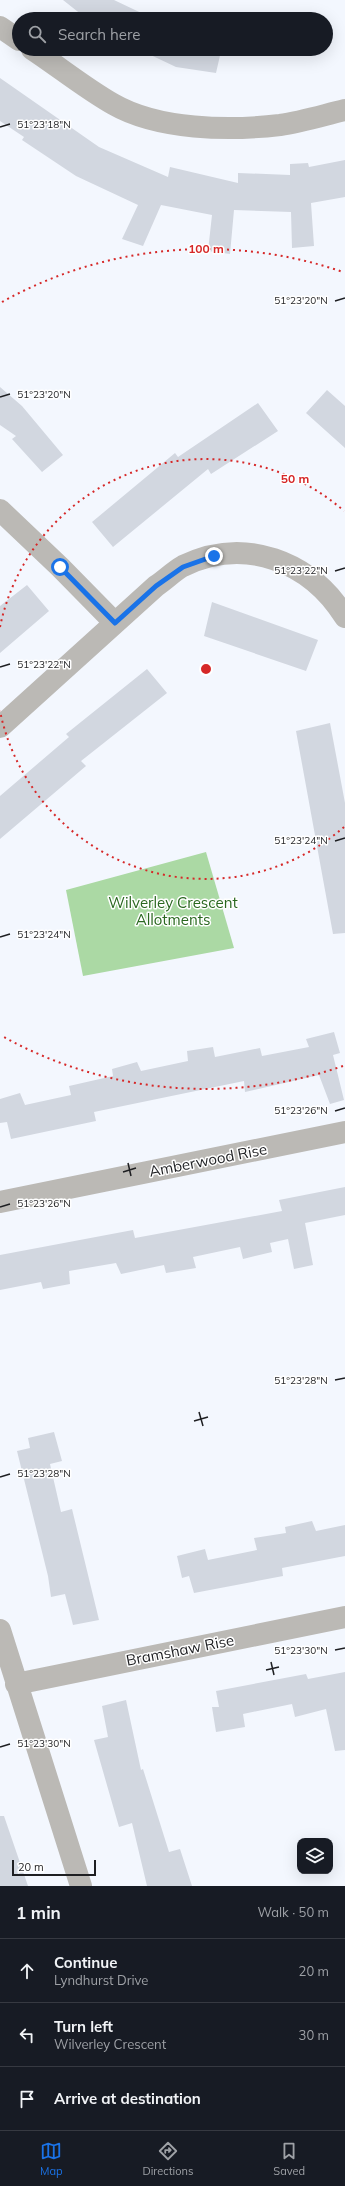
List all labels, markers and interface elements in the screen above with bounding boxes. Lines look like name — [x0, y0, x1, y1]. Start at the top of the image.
search box — [12, 12, 333, 56]
icon: search — [26, 23, 48, 45]
text: Search here — [58, 25, 140, 44]
text: 51°23'18"N — [17, 118, 71, 131]
text: 100 m — [188, 241, 224, 256]
text: 51°23'20"N — [274, 294, 328, 307]
text: 51°23'20"N — [17, 388, 71, 401]
text: 50 m — [281, 471, 309, 486]
route end — [205, 547, 223, 565]
route start — [51, 558, 69, 576]
text: 51°23'22"N — [274, 564, 328, 577]
text: 51°23'22"N — [17, 658, 71, 671]
centre of rings — [199, 662, 213, 676]
text: 51°23'24"N — [274, 834, 328, 847]
park label: Wilverley Crescent Allotments — [108, 893, 238, 929]
text: 51°23'24"N — [17, 928, 71, 941]
text: 51°23'26"N — [274, 1104, 328, 1117]
street label: Amberwood Rise — [147, 1139, 269, 1181]
text: 51°23'26"N — [17, 1197, 71, 1210]
text: 51°23'28"N — [274, 1374, 328, 1387]
text: 51°23'28"N — [17, 1467, 71, 1480]
street label: Bramshaw Rise — [124, 1630, 236, 1670]
text: 51°23'30"N — [274, 1644, 328, 1657]
text: 51°23'30"N — [17, 1737, 71, 1750]
map controls — [297, 1838, 333, 1874]
button: layers — [297, 1838, 333, 1874]
scale bar — [12, 1858, 96, 1877]
text: 20 m — [18, 1860, 44, 1874]
text: 1 min — [16, 1902, 61, 1923]
text: Walk · 50 m — [258, 1904, 329, 1920]
text: Continue — [54, 1953, 117, 1972]
icon: ahead — [16, 1960, 38, 1982]
text: 20 m — [299, 1963, 329, 1979]
text: Lyndhurst Drive — [54, 1972, 148, 1988]
text: Turn left — [54, 2017, 113, 2036]
icon: left — [16, 2024, 38, 2046]
text: 30 m — [299, 2027, 329, 2043]
text: Wilverley Crescent — [54, 2036, 166, 2052]
icon: arrive — [16, 2088, 38, 2110]
text: Arrive at destination — [54, 2089, 201, 2108]
tab: Map — [40, 2140, 63, 2178]
tab: Directions — [143, 2140, 193, 2178]
tab: Saved — [273, 2140, 305, 2178]

